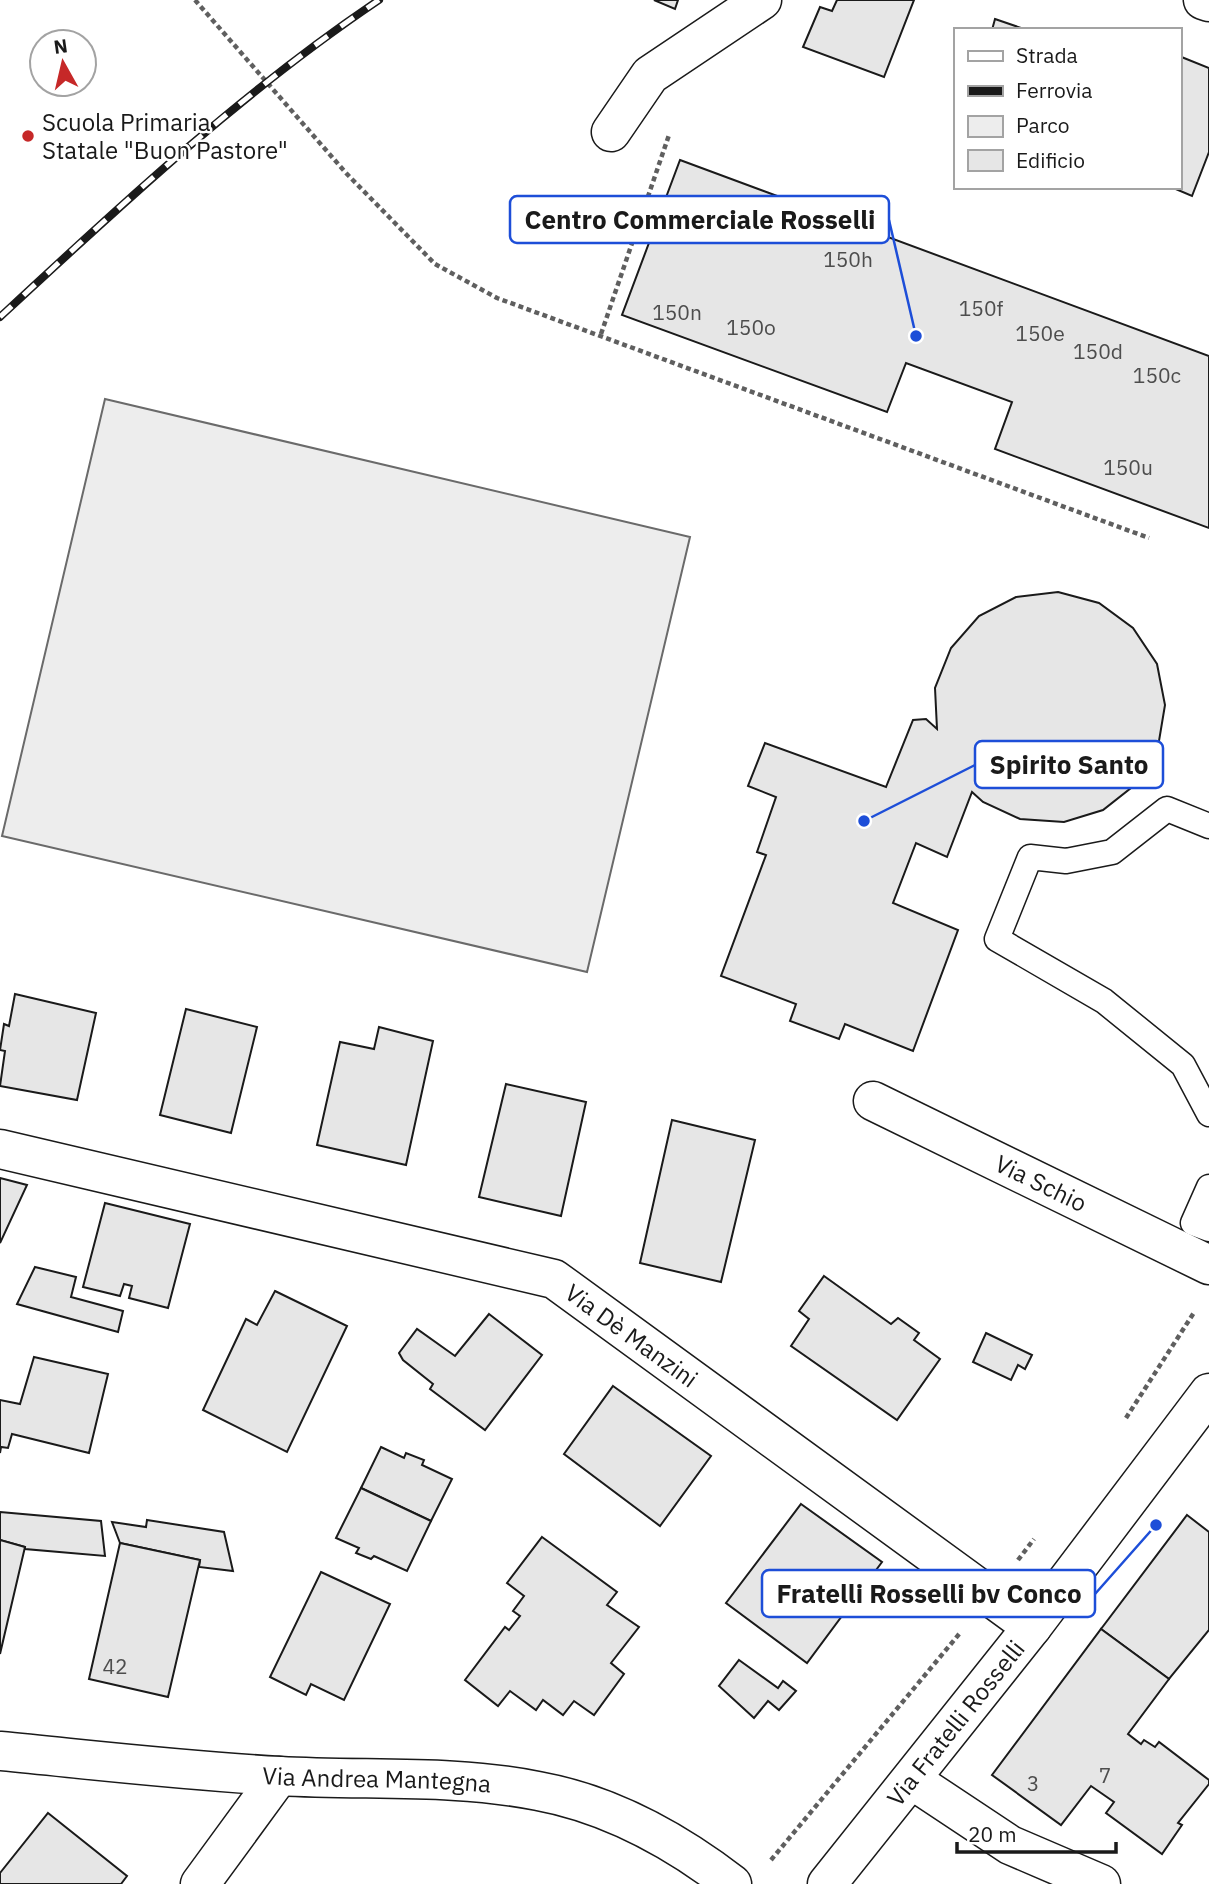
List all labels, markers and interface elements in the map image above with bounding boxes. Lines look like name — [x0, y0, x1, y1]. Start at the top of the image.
north arrow — [28, 28, 98, 98]
legend — [954, 28, 1181, 189]
text: N — [52, 33, 69, 59]
text: Strada — [1016, 41, 1078, 69]
text: Ferrovia — [1016, 76, 1092, 104]
place label: Scuola Primaria Statale "Buon Pastore" — [42, 106, 288, 166]
text: Parco — [1016, 111, 1070, 139]
marker: Scuola Primaria Statale "Buon Pastore" — [20, 128, 36, 144]
text: Edificio — [1016, 146, 1085, 174]
callout: Centro Commerciale Rosselli — [510, 196, 889, 243]
text: Centro Commerciale Rosselli — [525, 202, 875, 236]
house number: 150h — [823, 245, 873, 273]
house number: 150f — [959, 294, 1003, 322]
house number: 150n — [652, 298, 702, 326]
house number: 150o — [726, 313, 776, 341]
house number: 150e — [1015, 319, 1065, 347]
house number: 150d — [1073, 337, 1123, 365]
house number: 150c — [1133, 361, 1181, 389]
house number: 150u — [1103, 453, 1153, 481]
callout: Spirito Santo — [975, 741, 1163, 788]
text: Spirito Santo — [989, 747, 1149, 781]
street label: Via Schio — [990, 1147, 1092, 1219]
street label: Via Dè Manzini — [559, 1276, 704, 1395]
callout: Fratelli Rosselli bv Conco — [762, 1570, 1095, 1617]
text: Fratelli Rosselli bv Conco — [776, 1576, 1082, 1610]
street label: Via Fratelli Rosselli — [879, 1633, 1031, 1813]
house number: 42 — [102, 1652, 128, 1680]
street label: Via Andrea Mantegna — [261, 1759, 493, 1800]
house number: 7 — [1099, 1761, 1111, 1789]
house number: 3 — [1027, 1769, 1039, 1797]
scale bar — [957, 1811, 1116, 1855]
text: 20 m — [968, 1820, 1017, 1848]

